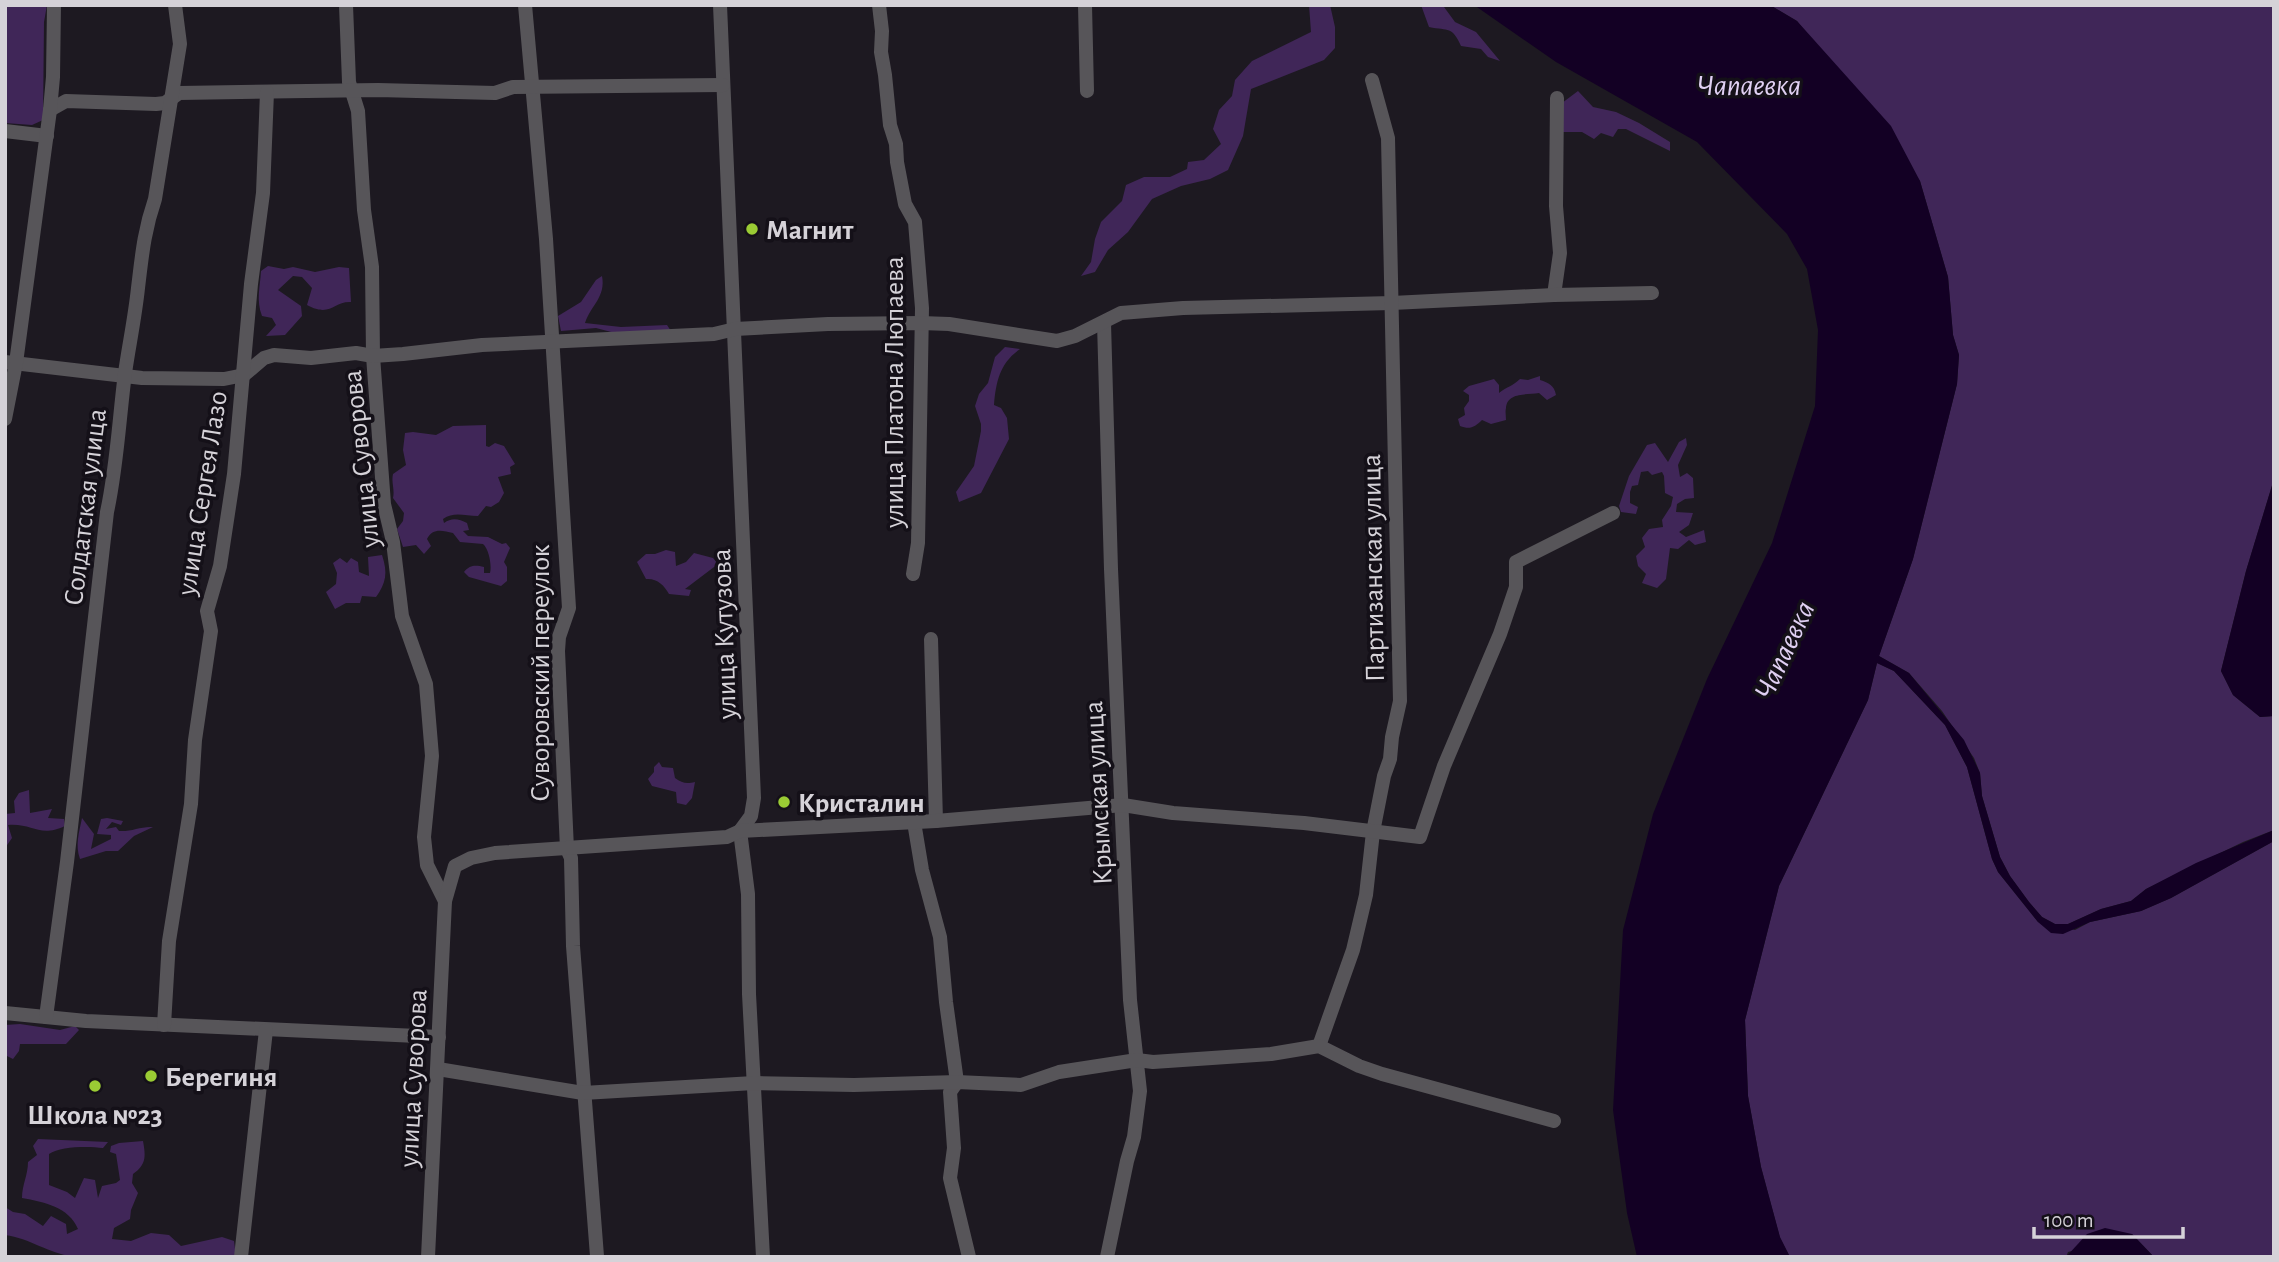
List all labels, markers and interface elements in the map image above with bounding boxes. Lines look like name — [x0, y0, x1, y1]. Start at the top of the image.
water label: Чапаевка — [1697, 71, 1801, 101]
place label: Магнит — [766, 217, 855, 245]
marker: Магнит — [744, 221, 760, 237]
street label: улица Платона Люпаева — [881, 256, 909, 529]
street label: улица Суворова — [339, 368, 385, 550]
street label: улица Сергея Лазо — [173, 389, 233, 598]
street label: Солдатская улица — [60, 407, 112, 607]
street label: Партизанская улица — [1358, 453, 1390, 682]
street label: Суворовский переулок — [527, 544, 555, 802]
street label: улица Кутузова — [708, 548, 742, 721]
water label: Чапаевка — [1749, 597, 1821, 704]
street label: Крымская улица — [1080, 700, 1118, 886]
place label: Кристалин — [798, 790, 925, 818]
marker: Кристалин — [776, 794, 792, 810]
street label: улица Суворова — [395, 988, 433, 1169]
place label: Берегиня — [165, 1064, 277, 1092]
marker: Берегиня — [143, 1068, 159, 1084]
marker: Школа №23 — [87, 1078, 103, 1094]
place label: Школа №23 — [27, 1102, 163, 1130]
scale bar — [2034, 1196, 2183, 1240]
text: 100 m — [2044, 1210, 2094, 1231]

